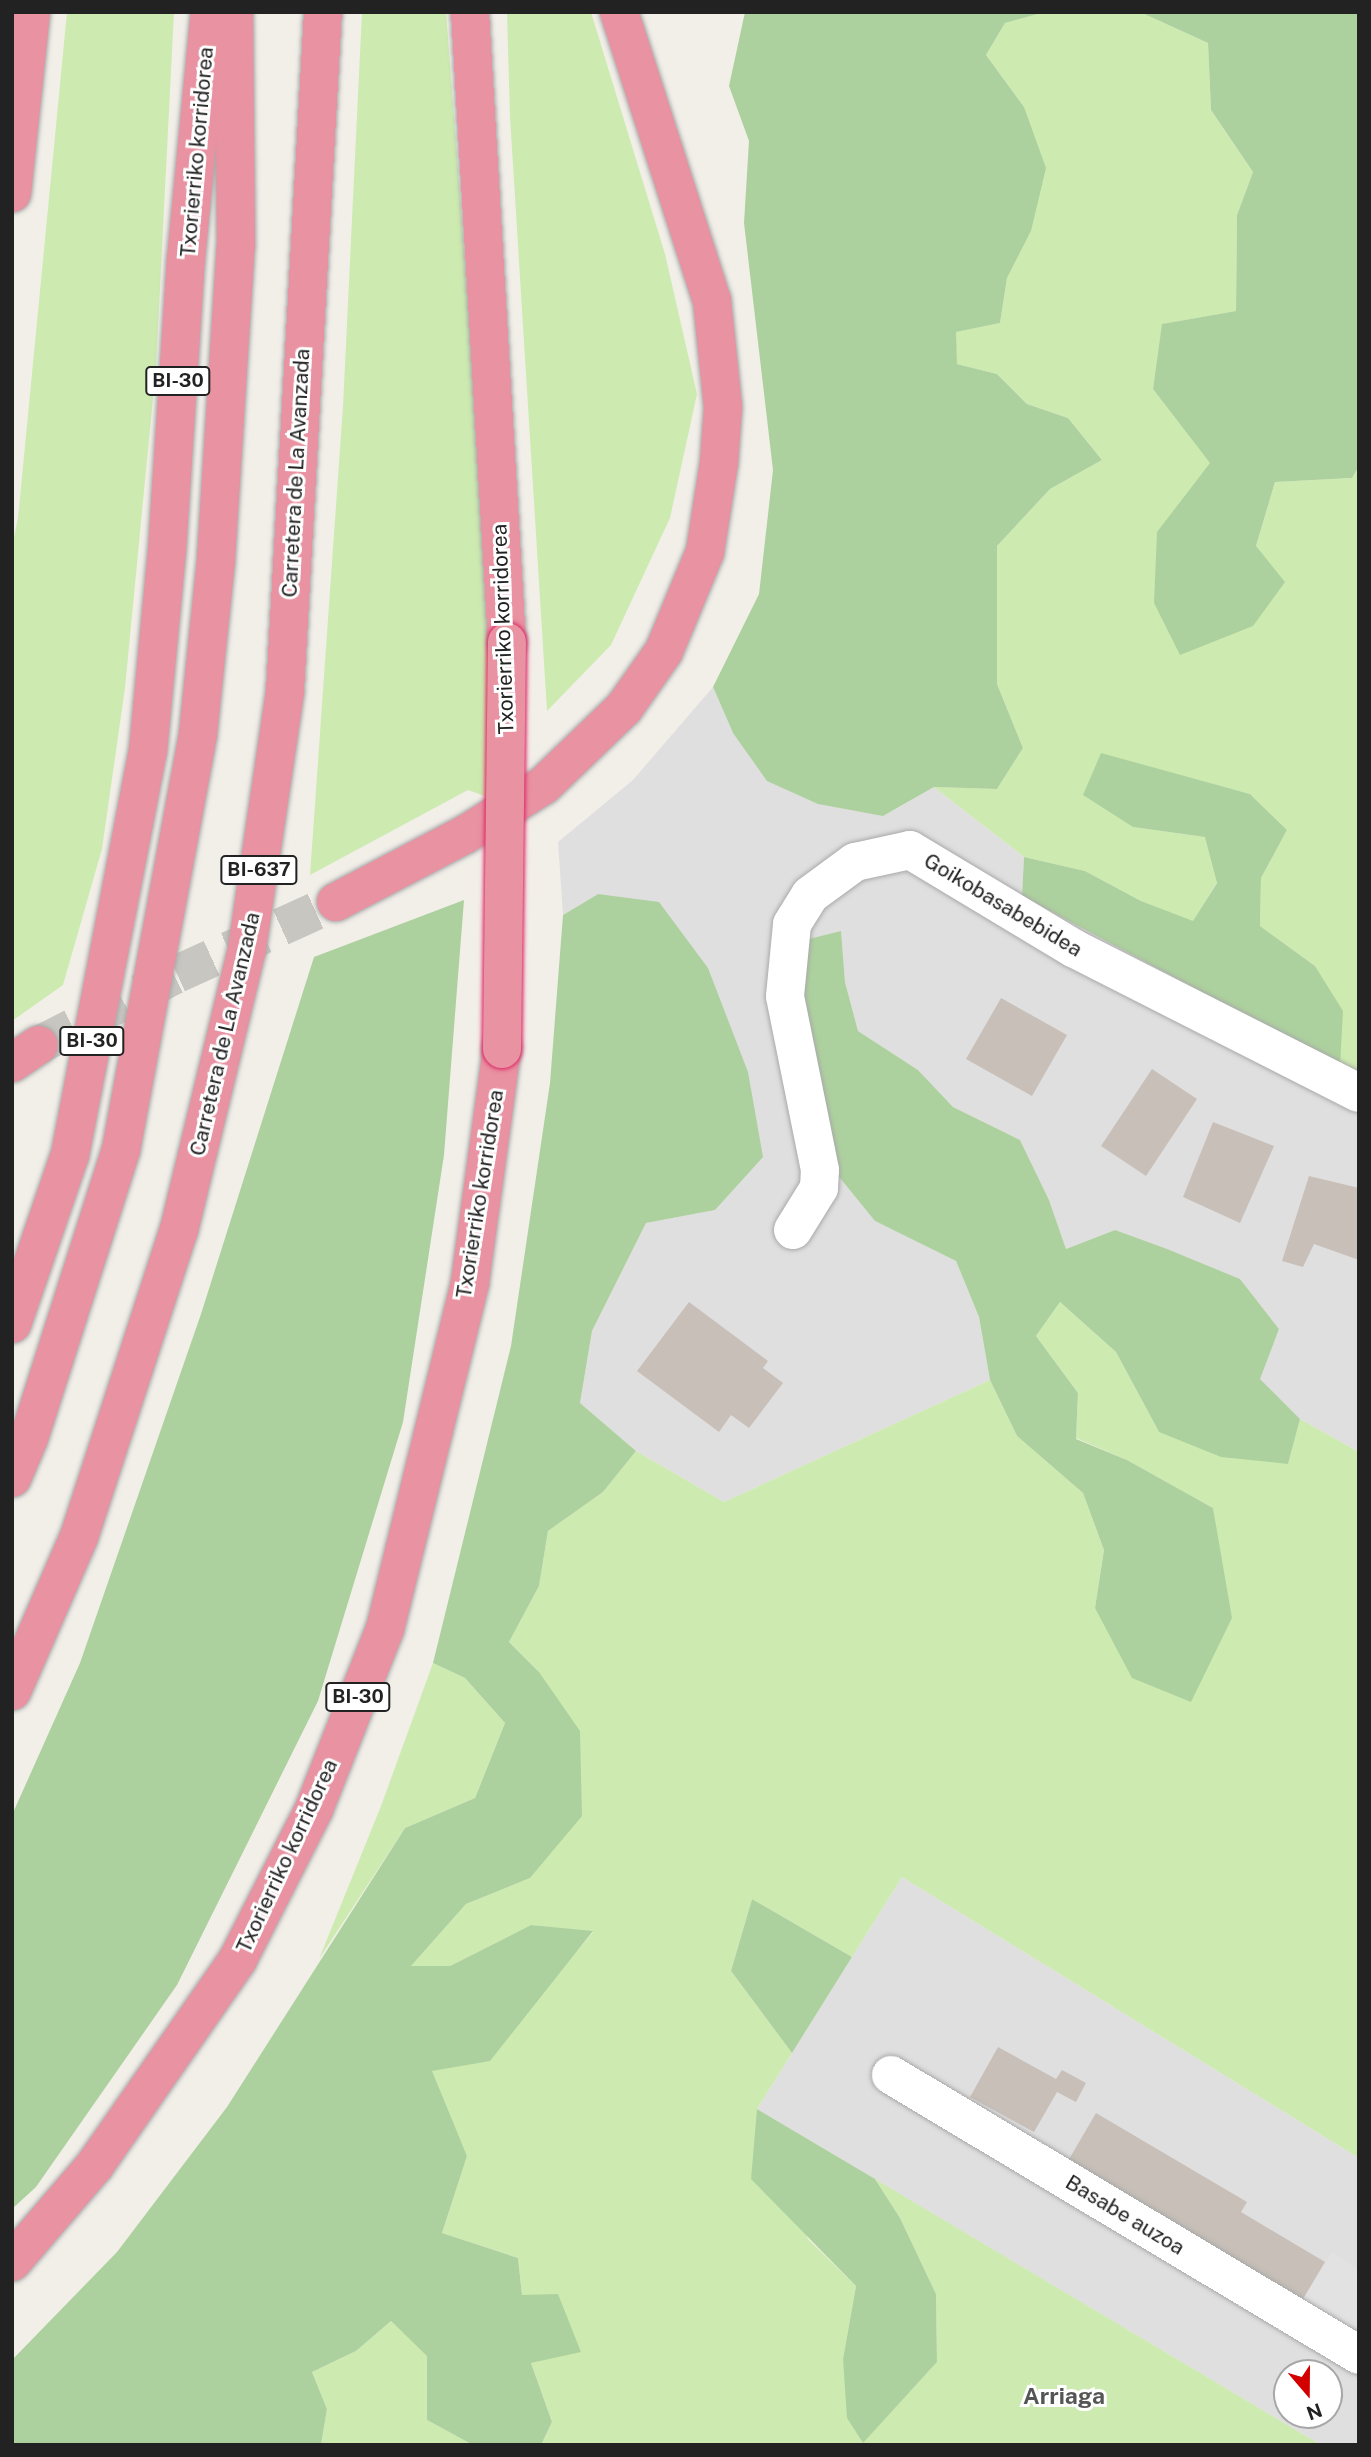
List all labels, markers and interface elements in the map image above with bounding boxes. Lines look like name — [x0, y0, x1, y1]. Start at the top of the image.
street label: Txorierriko korridorea — [175, 46, 219, 258]
street label: Carretera de La Avanzada — [277, 348, 315, 598]
road number: BI-30 — [145, 366, 211, 396]
street label: Txorierriko korridorea — [487, 523, 519, 735]
street label: Goikobasabebidea — [919, 848, 1087, 962]
road number: BI-637 — [219, 855, 299, 886]
street label: Carretera de La Avanzada — [185, 910, 265, 1158]
road number: BI-30 — [59, 1026, 125, 1056]
street label: Txorierriko korridorea — [451, 1088, 509, 1300]
road number: BI-30 — [325, 1681, 391, 1712]
street label: Txorierriko korridorea — [231, 1755, 343, 1957]
street label: Basabe auzoa — [1061, 2170, 1189, 2260]
north arrow — [1273, 2359, 1343, 2429]
district label: Arriaga — [1023, 2382, 1105, 2410]
text: N — [1304, 2399, 1325, 2425]

